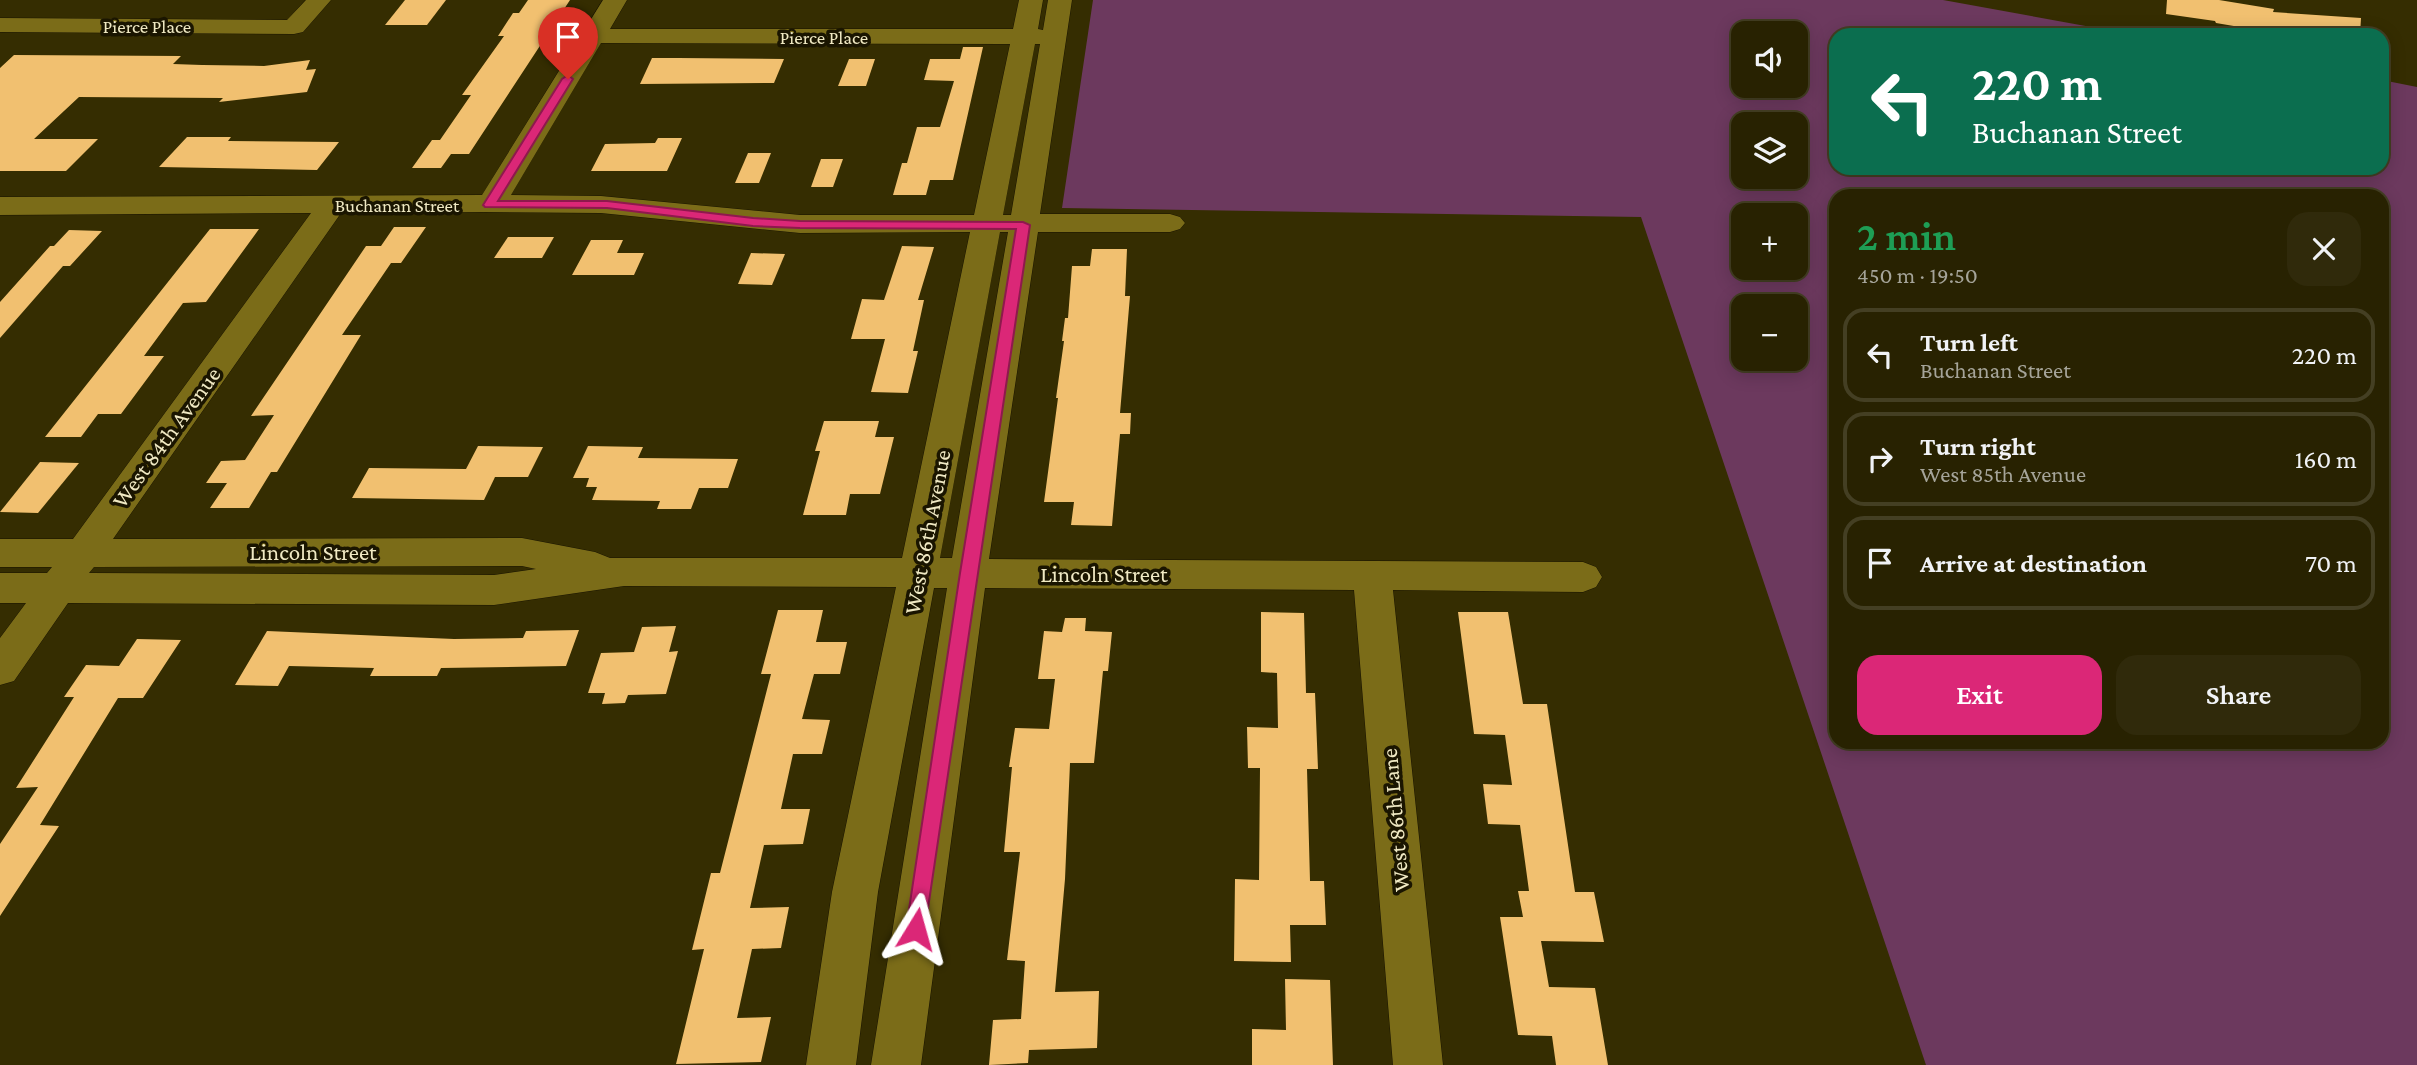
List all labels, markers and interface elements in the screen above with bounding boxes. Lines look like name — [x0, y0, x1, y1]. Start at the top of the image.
pin — [538, 7, 598, 79]
street label: Pierce Place — [103, 16, 191, 37]
icon: arrive — [549, 18, 587, 56]
map controls — [1731, 21, 1808, 371]
button: sound — [1731, 21, 1808, 98]
street label: Pierce Place — [780, 27, 868, 48]
icon: left — [1857, 56, 1948, 147]
text: 220 m — [1972, 56, 2102, 111]
button: layers — [1731, 112, 1808, 189]
text: Buchanan Street — [1972, 114, 2182, 150]
street label: Buchanan Street — [335, 195, 460, 216]
button: + — [1731, 203, 1808, 280]
text: 2 min — [1857, 212, 1956, 259]
button: close — [2287, 212, 2361, 286]
text: 450 m · 19:50 — [1857, 262, 1978, 288]
button: − — [1731, 294, 1808, 371]
text: Turn left — [1920, 328, 2018, 357]
icon: left — [1861, 336, 1899, 374]
text: 220 m — [2292, 341, 2357, 370]
text: Buchanan Street — [1920, 357, 2071, 383]
street label: West 84th Avenue — [106, 362, 226, 512]
text: Turn right — [1920, 432, 2036, 461]
icon: right — [1861, 440, 1899, 478]
text: 160 m — [2295, 445, 2357, 474]
street label: West 86th Avenue — [898, 447, 956, 617]
text: West 85th Avenue — [1920, 461, 2086, 487]
street label: Lincoln Street — [249, 539, 377, 565]
icon: arrive — [1861, 544, 1899, 582]
text: Arrive at destination — [1920, 549, 2147, 578]
text: 70 m — [2305, 549, 2357, 578]
street label: Lincoln Street — [1040, 561, 1168, 587]
button: Exit — [1857, 655, 2102, 735]
button: Share — [2116, 655, 2361, 735]
street label: West 86th Lane — [1376, 747, 1414, 893]
position arrow — [879, 892, 953, 966]

